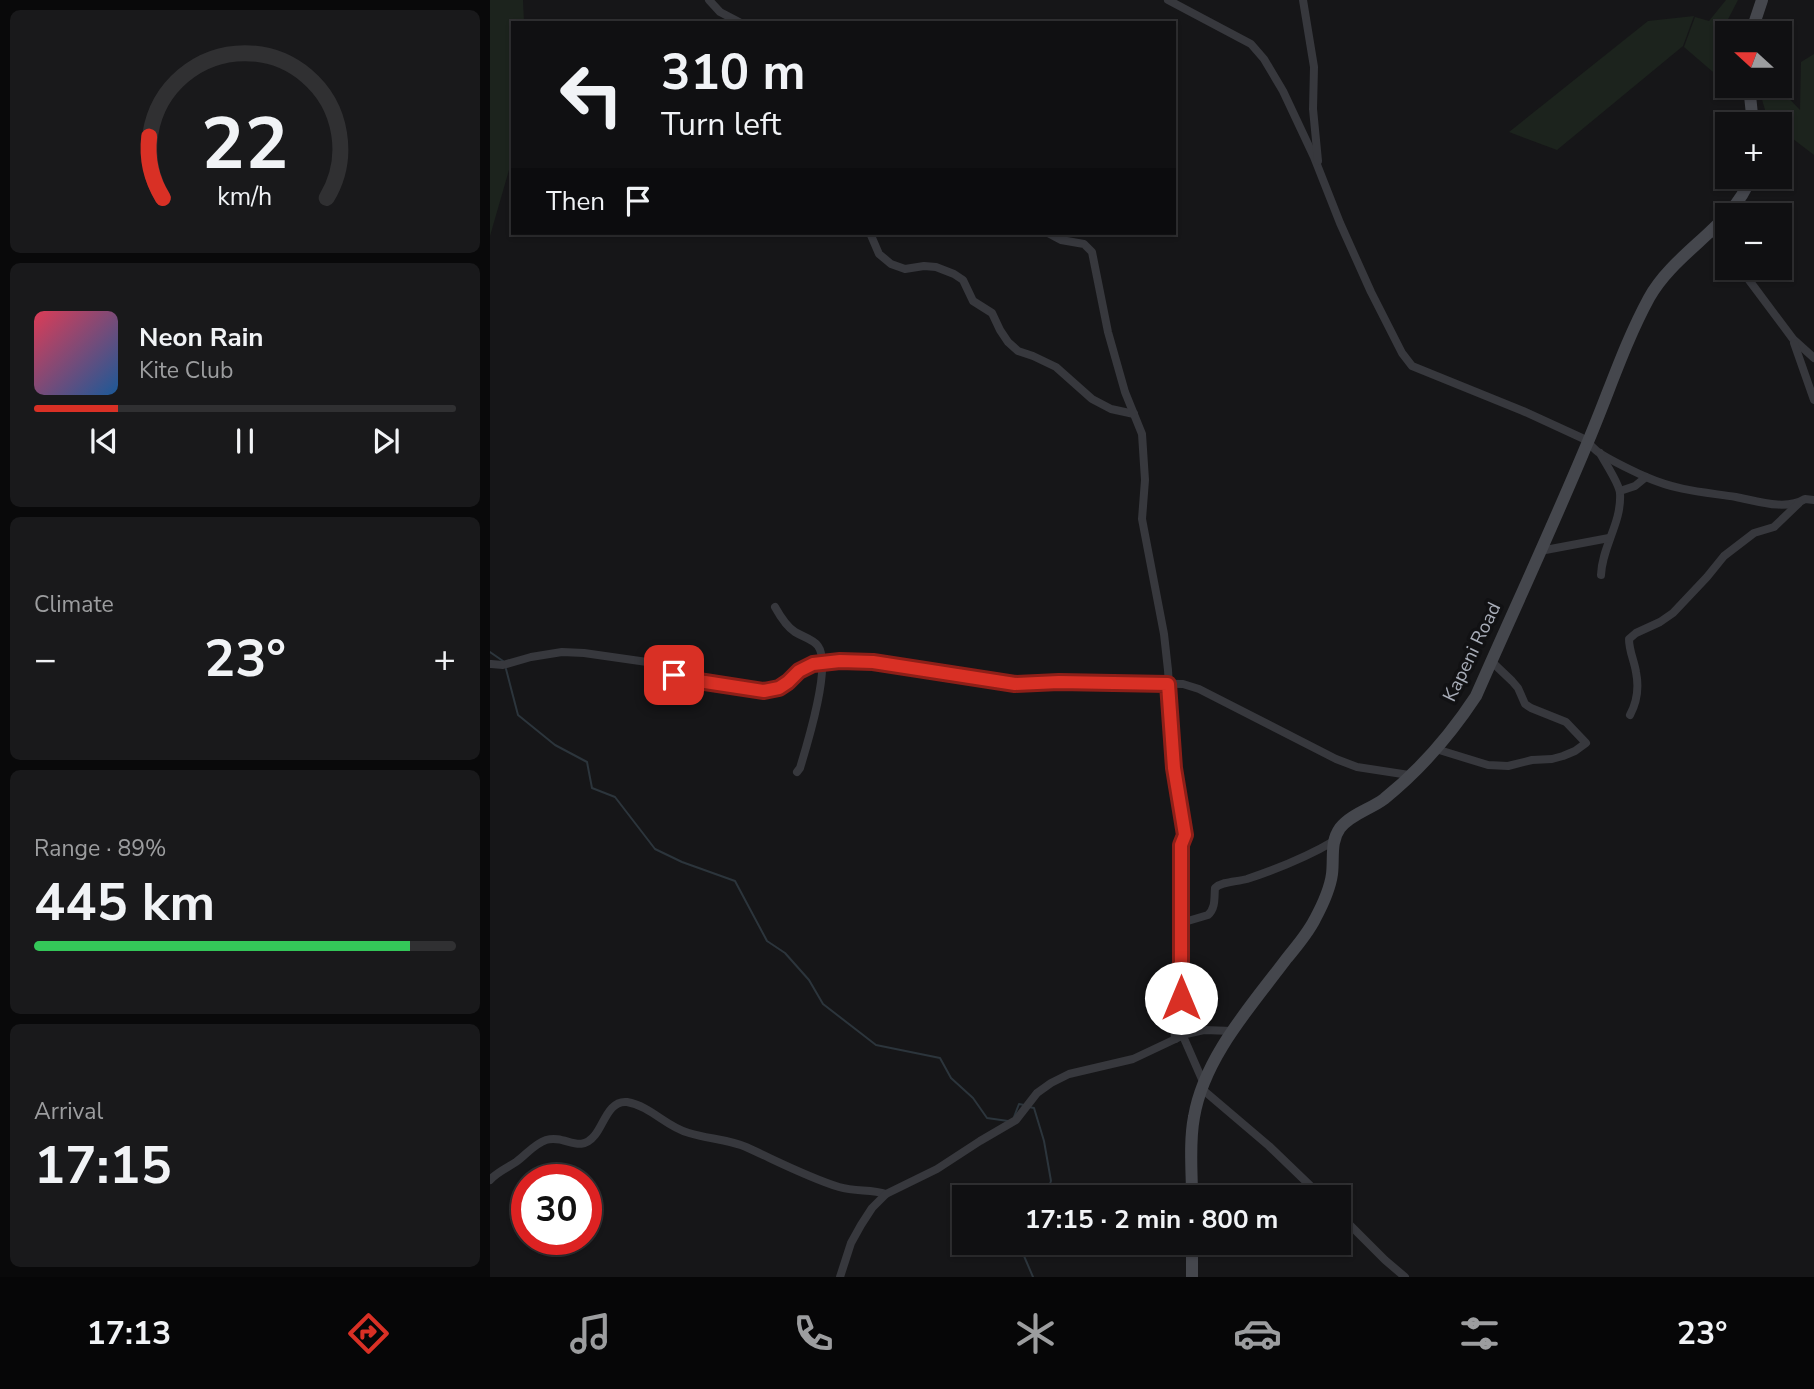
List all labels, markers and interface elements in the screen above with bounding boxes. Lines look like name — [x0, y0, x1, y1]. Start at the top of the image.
north arrow — [1715, 21, 1792, 98]
map controls — [1715, 21, 1792, 280]
text: 310 m — [661, 39, 805, 106]
icon: left — [546, 49, 637, 140]
text: 22 — [201, 94, 289, 194]
text: Turn left — [661, 103, 781, 146]
button: + — [1715, 112, 1792, 189]
text: km/h — [217, 180, 273, 214]
icon: arrive — [619, 182, 657, 220]
text: Then — [546, 184, 605, 219]
button: − — [1715, 203, 1792, 280]
text: Neon Rain — [139, 320, 264, 355]
text: Kite Club — [139, 355, 233, 386]
icon: previous — [85, 422, 123, 460]
icon: pause — [226, 422, 264, 460]
icon: next — [367, 422, 405, 460]
text: Climate — [34, 589, 114, 620]
street label: Kapeni Road — [1437, 598, 1507, 706]
text: 23° — [204, 623, 286, 694]
text: − — [34, 634, 57, 685]
text: + — [433, 634, 456, 685]
pin — [644, 645, 704, 705]
icon: arrive — [655, 656, 693, 694]
text: Range · 89% — [34, 833, 166, 864]
text: 445 km — [34, 867, 215, 938]
position arrow — [1144, 961, 1218, 1035]
text: Arrival — [34, 1096, 103, 1127]
text: 17:15 — [34, 1130, 172, 1201]
speed limit sign: 30 — [511, 1164, 602, 1255]
text: 17:15 · 2 min · 800 m — [1025, 1202, 1278, 1237]
icon: directions — [344, 1309, 393, 1358]
icon: music — [566, 1309, 615, 1358]
icon: phone — [789, 1309, 838, 1358]
icon: climate — [1011, 1309, 1060, 1358]
icon: car — [1233, 1309, 1282, 1358]
icon: filters — [1455, 1309, 1504, 1358]
text: 17:13 — [87, 1312, 171, 1355]
text: 23° — [1677, 1312, 1727, 1355]

